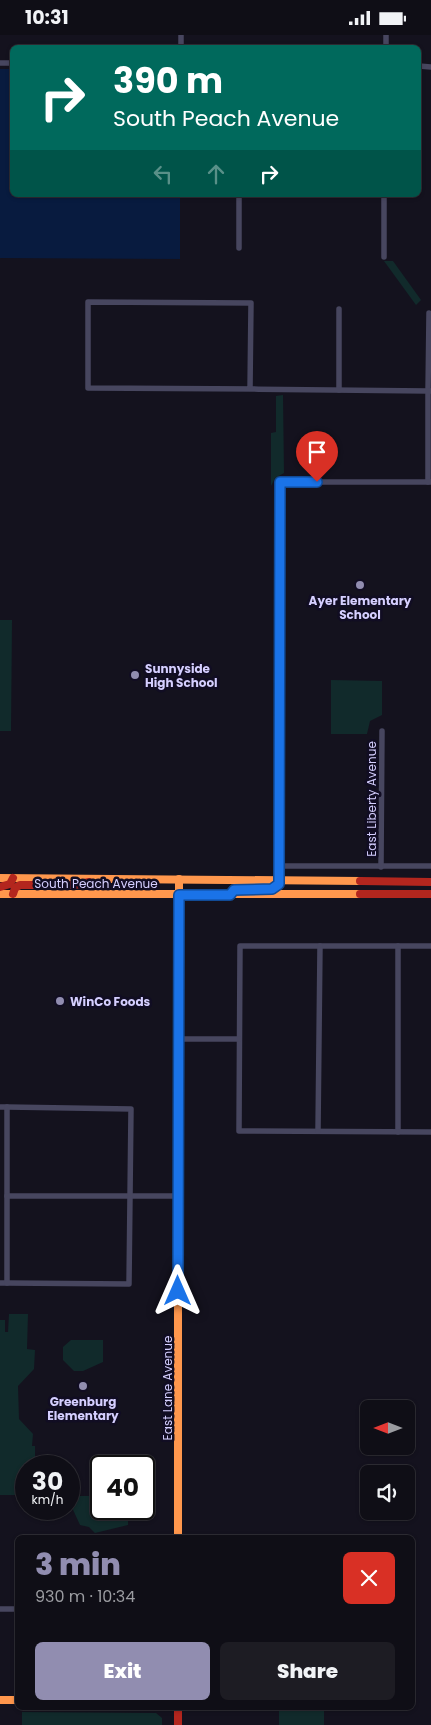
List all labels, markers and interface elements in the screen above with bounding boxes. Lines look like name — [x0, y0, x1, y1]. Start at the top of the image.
text: 10:31 — [25, 4, 69, 31]
text: 390 m — [113, 56, 223, 105]
icon: right — [30, 65, 95, 130]
text: South Peach Avenue — [113, 103, 339, 134]
icon: left — [149, 160, 177, 188]
icon: ahead — [202, 160, 230, 188]
icon: right — [255, 160, 283, 188]
pin — [296, 431, 338, 482]
icon: arrive — [303, 438, 331, 466]
marker: Ayer Elementary School — [354, 579, 366, 591]
place label: Ayer Elementary School — [309, 592, 412, 623]
place label: Sunnyside High School — [145, 660, 218, 691]
marker: Sunnyside High School — [129, 669, 141, 681]
street label: East Liberty Avenue — [363, 741, 380, 857]
street label: South Peach Avenue — [34, 875, 158, 892]
place label: WinCo Foods — [70, 993, 151, 1010]
marker: WinCo Foods — [54, 995, 66, 1007]
position arrow — [151, 1264, 203, 1316]
street label: East Lane Avenue — [159, 1336, 176, 1440]
marker: Greenburg Elementary — [77, 1380, 89, 1392]
place label: Greenburg Elementary — [47, 1393, 119, 1424]
north arrow — [360, 1400, 415, 1455]
map controls — [360, 1400, 415, 1520]
speed limit sign: 40 — [90, 1455, 155, 1520]
text: 30 — [32, 1464, 63, 1499]
button: sound — [360, 1465, 415, 1520]
text: km/h — [32, 1491, 63, 1508]
text: 3 min — [35, 1543, 121, 1586]
button: close — [343, 1552, 395, 1604]
text: 930 m · 10:34 — [35, 1585, 135, 1608]
button: Exit — [35, 1642, 210, 1700]
button: Share — [220, 1642, 395, 1700]

